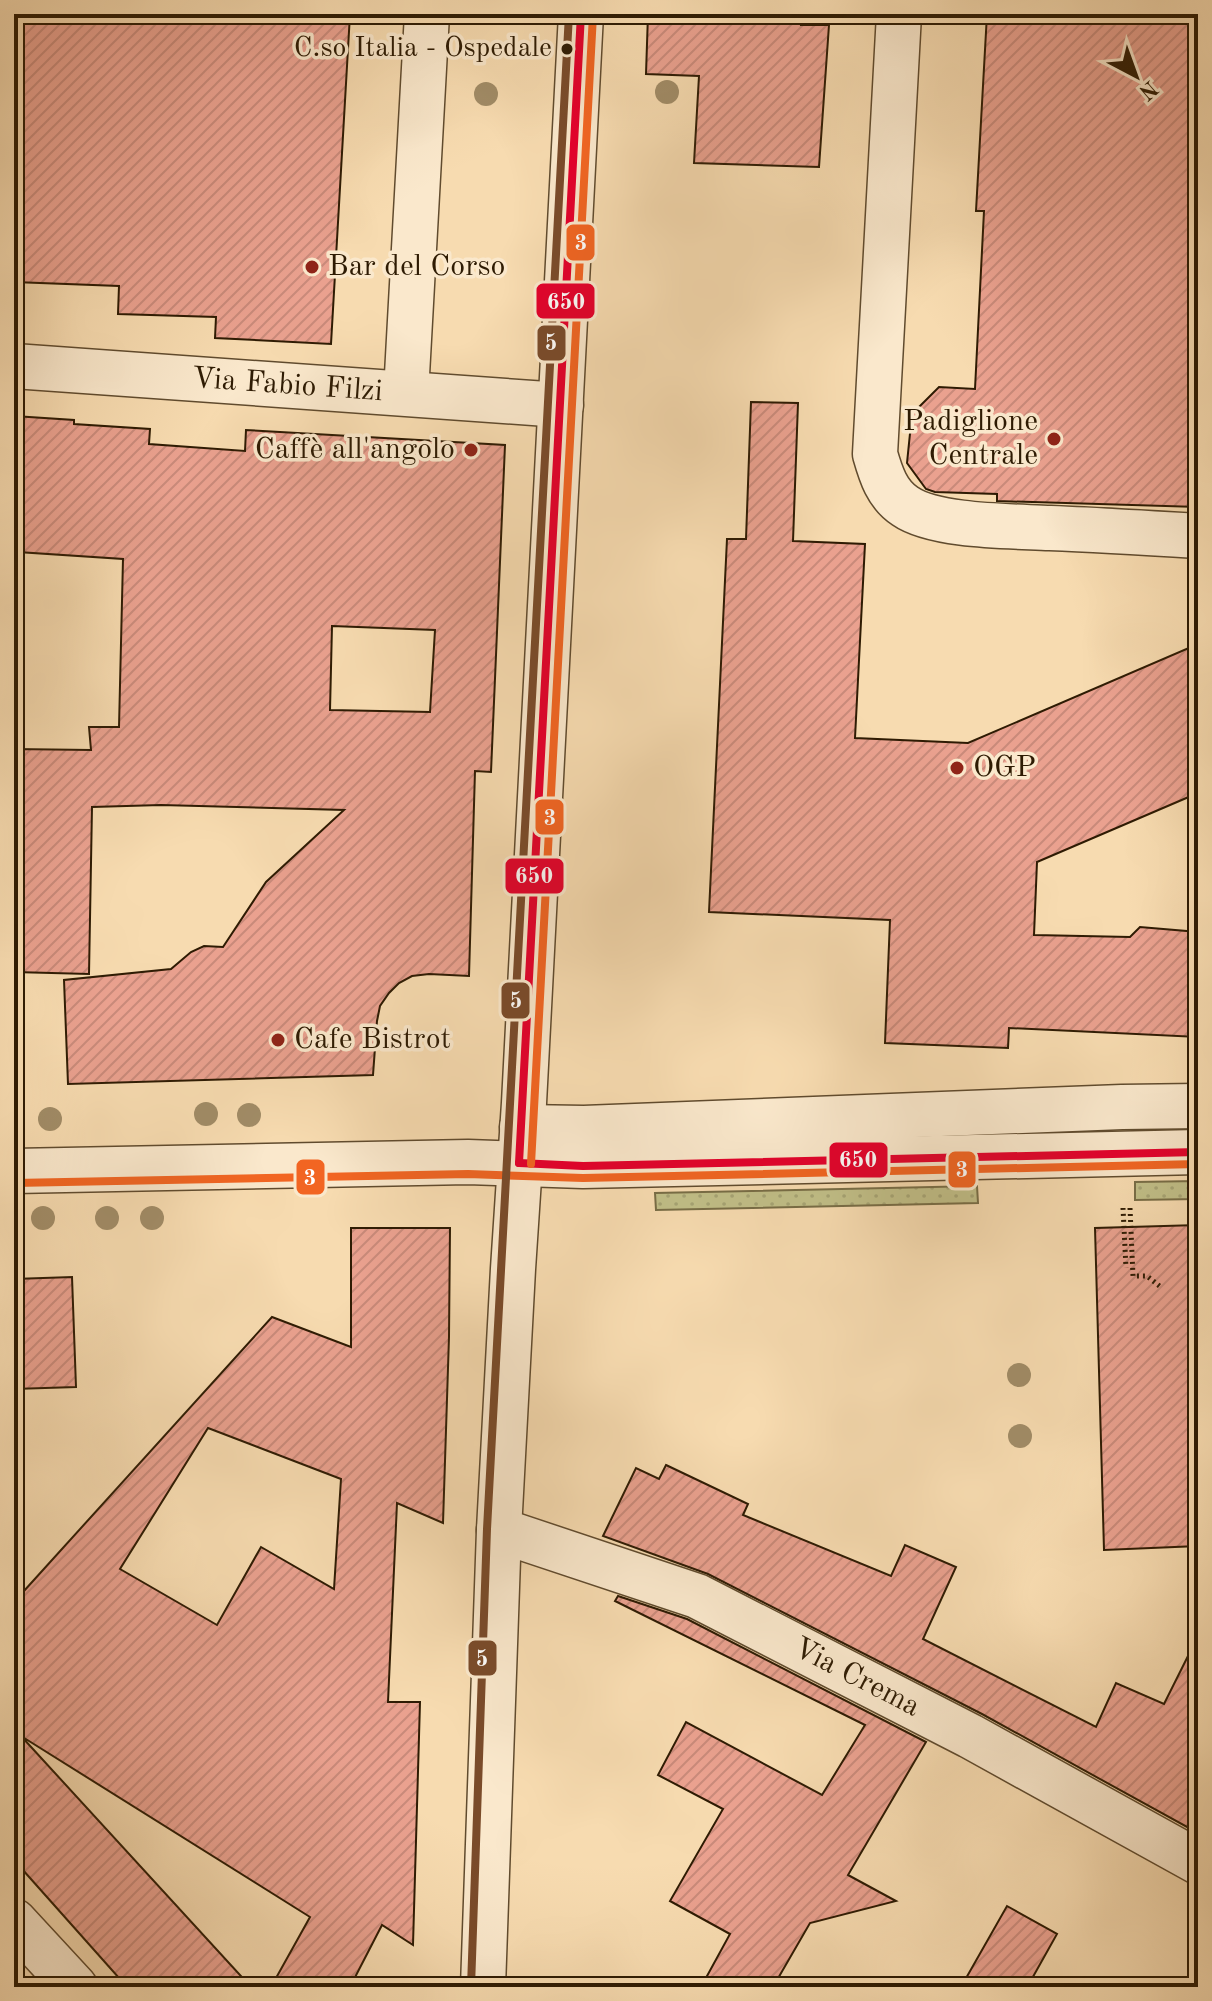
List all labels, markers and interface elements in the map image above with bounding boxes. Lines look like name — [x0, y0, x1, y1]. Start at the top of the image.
place label: C.so Italia - Ospedale — [294, 35, 552, 63]
north arrow — [1096, 36, 1176, 116]
marker: C.so Italia - Ospedale — [559, 41, 575, 57]
text: N — [1134, 76, 1161, 104]
line badge: 3 — [565, 223, 596, 262]
text: 3 — [575, 233, 587, 255]
place label: Bar del Corso — [328, 252, 505, 282]
marker: Bar del Corso — [303, 258, 321, 276]
line badge: 650 — [535, 282, 596, 320]
text: 650 — [547, 292, 585, 314]
line badge: 5 — [536, 324, 567, 362]
text: 5 — [545, 333, 557, 355]
street label: Via Fabio Filzi — [191, 364, 384, 407]
place label: Padiglione Centrale — [903, 407, 1038, 471]
marker: Padiglione Centrale — [1045, 430, 1063, 448]
place label: Caffè all'angolo — [255, 435, 455, 465]
marker: Caffè all'angolo — [462, 441, 480, 459]
place label: OGP — [973, 753, 1036, 783]
marker: OGP — [948, 759, 966, 777]
line badge: 3 — [534, 798, 565, 836]
text: 3 — [544, 808, 556, 830]
line badge: 650 — [504, 857, 565, 895]
text: 650 — [515, 866, 553, 888]
line badge: 5 — [500, 981, 531, 1020]
text: 5 — [510, 991, 522, 1013]
place label: Cafe Bistrot — [294, 1025, 451, 1055]
marker: Cafe Bistrot — [269, 1031, 287, 1049]
line badge: 650 — [828, 1141, 889, 1179]
text: 650 — [839, 1150, 877, 1172]
line badge: 3 — [947, 1150, 977, 1189]
line badge: 3 — [295, 1158, 326, 1196]
text: 3 — [956, 1160, 968, 1182]
text: 3 — [304, 1168, 316, 1190]
street label: Via Crema — [788, 1633, 925, 1723]
line badge: 5 — [467, 1639, 498, 1677]
text: 5 — [476, 1649, 488, 1671]

